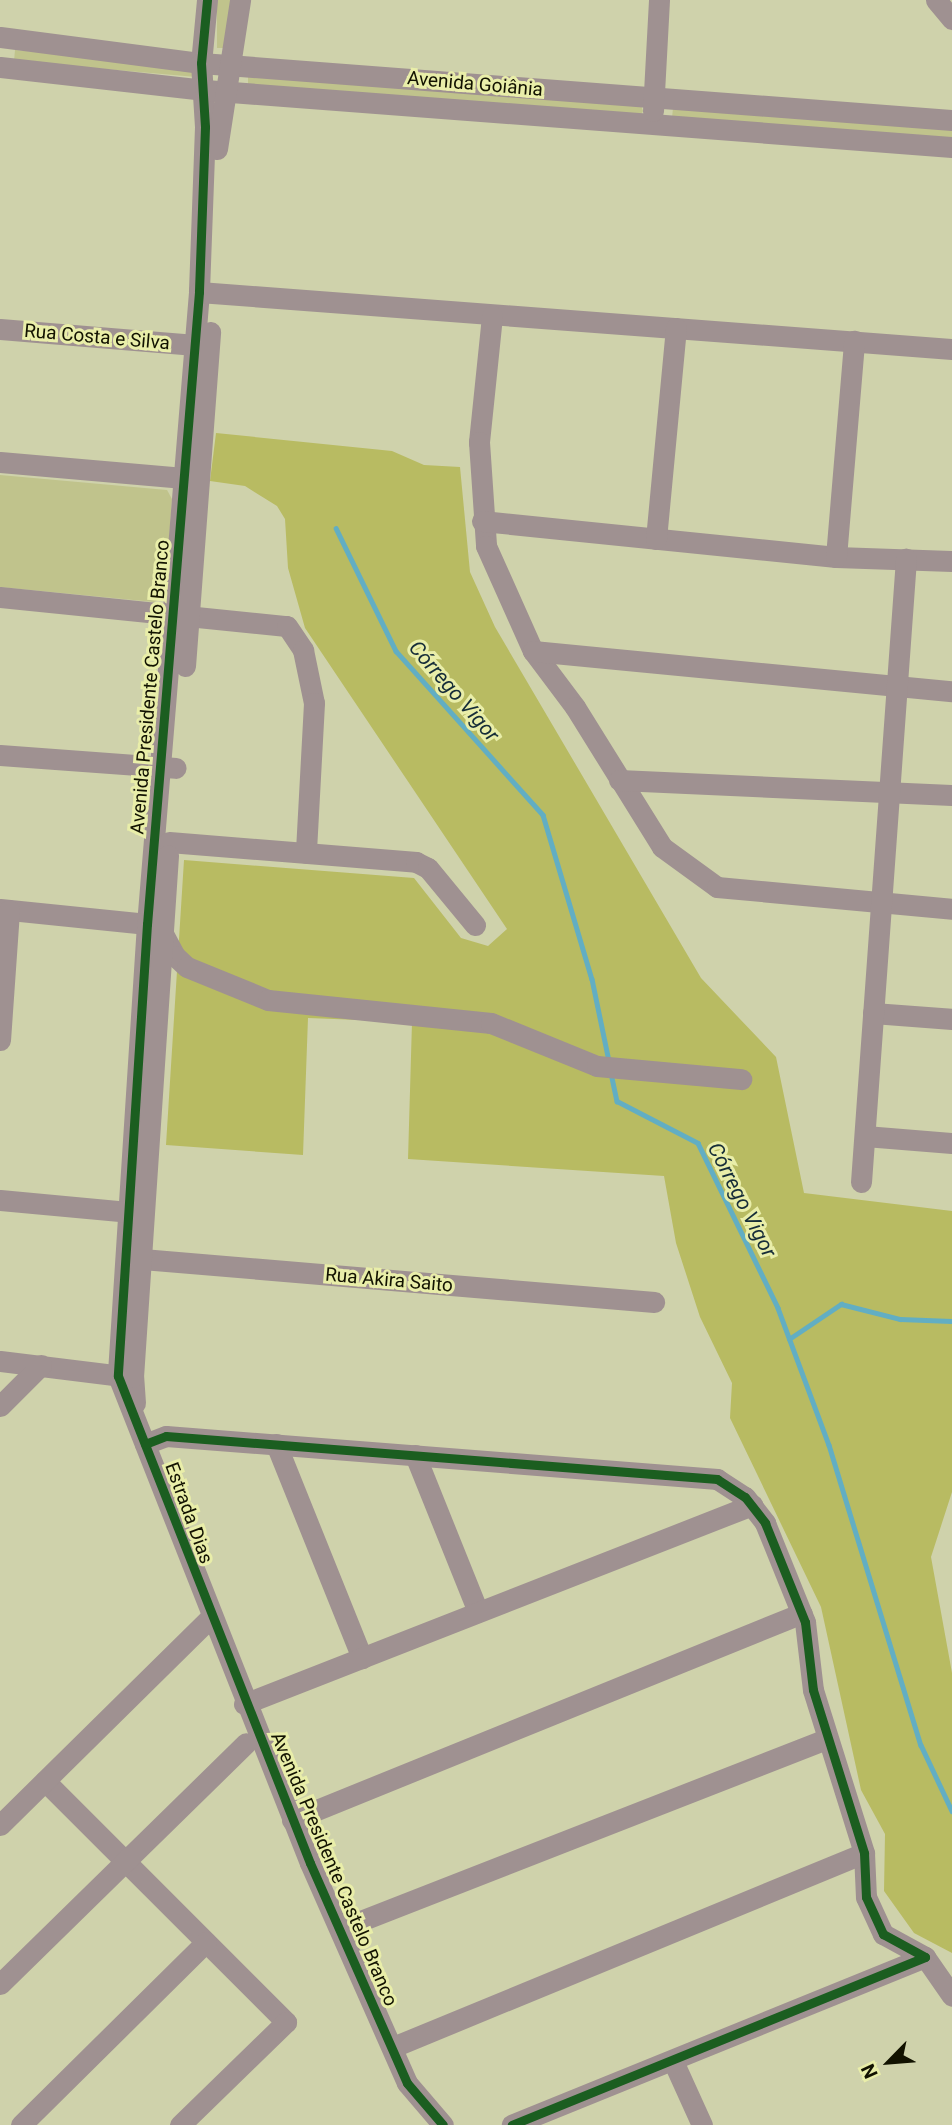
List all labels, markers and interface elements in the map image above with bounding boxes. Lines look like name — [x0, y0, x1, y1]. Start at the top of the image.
street label: Avenida Goiânia — [406, 67, 544, 101]
street label: Rua Costa e Silva — [23, 319, 171, 355]
street label: Avenida Presidente Castelo Branco — [126, 539, 174, 835]
water label: Córrego Vigor — [403, 635, 505, 747]
water label: Córrego Vigor — [702, 1138, 782, 1262]
street label: Rua Akira Saito — [324, 1263, 454, 1297]
street label: Estrada Dias — [160, 1459, 218, 1567]
street label: Avenida Presidente Castelo Branco — [266, 1729, 402, 2009]
north arrow — [854, 2027, 924, 2097]
text: N — [856, 2060, 883, 2082]

